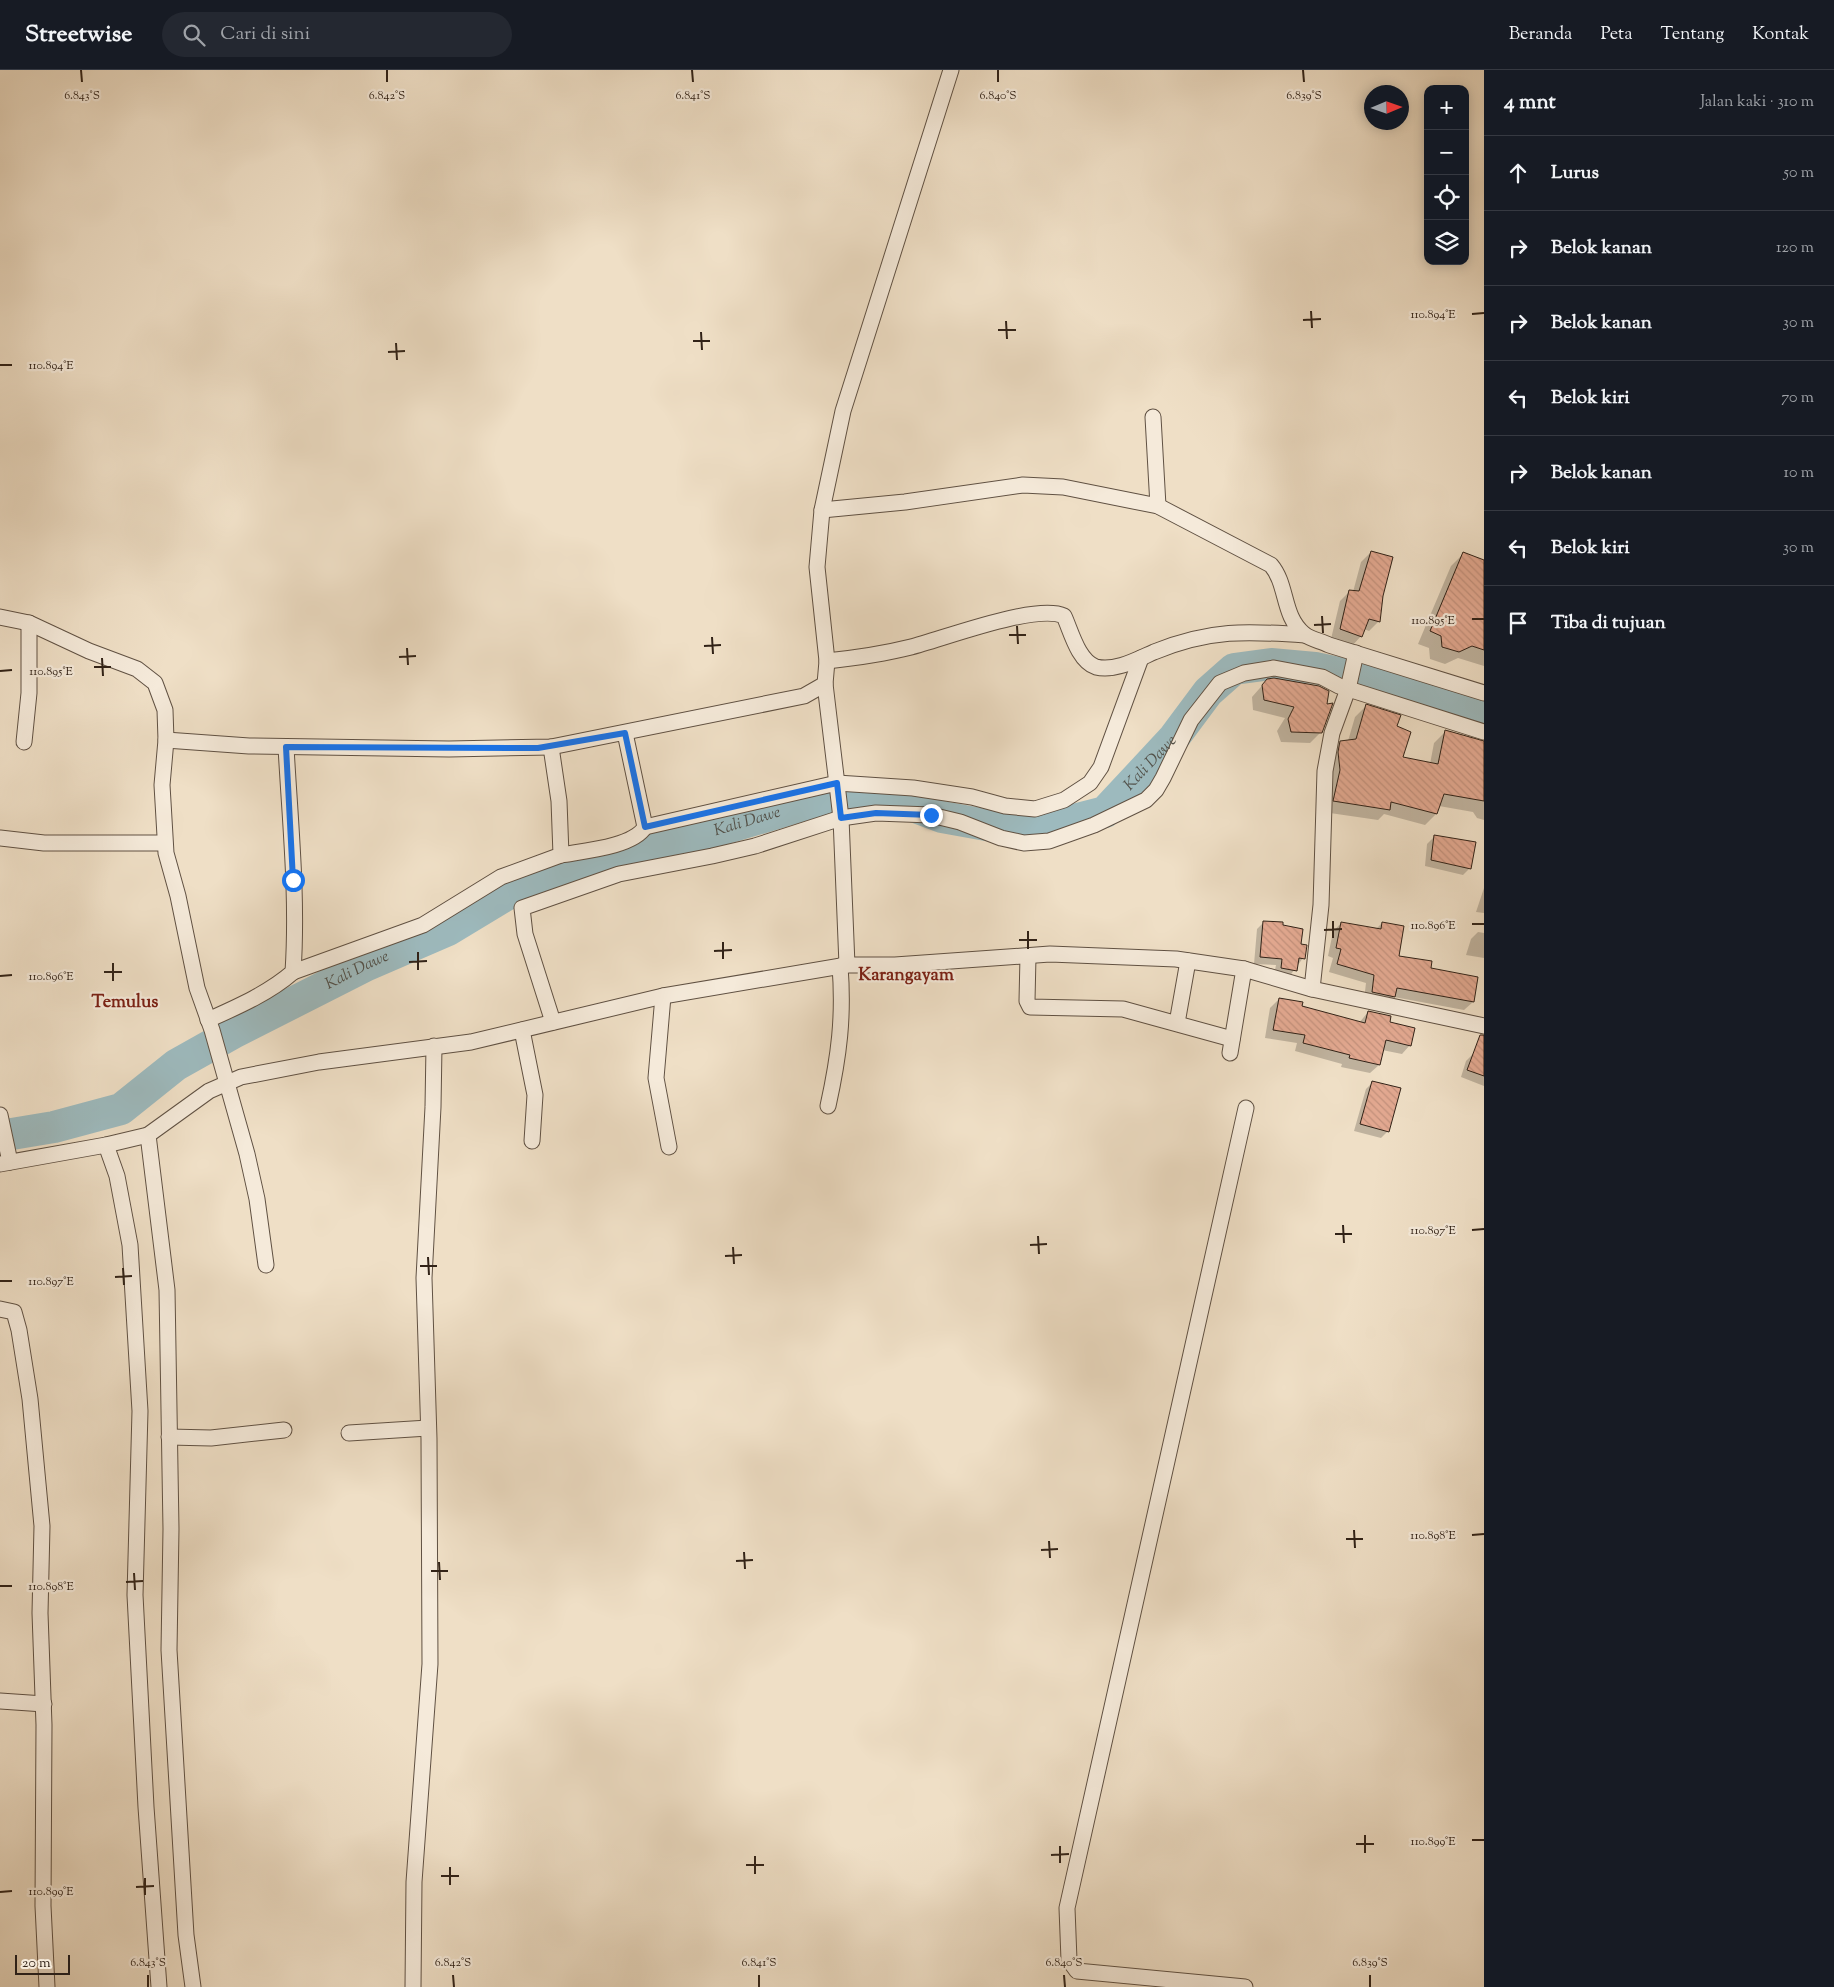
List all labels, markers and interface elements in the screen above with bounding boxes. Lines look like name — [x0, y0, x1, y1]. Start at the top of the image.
search box — [162, 12, 512, 57]
text: Streetwise — [25, 18, 132, 52]
icon: search — [180, 21, 208, 49]
text: Cari di sini — [220, 21, 310, 48]
text: Beranda — [1509, 22, 1572, 48]
text: Peta — [1600, 22, 1633, 48]
text: Tentang — [1661, 22, 1724, 48]
text: Kontak — [1752, 22, 1809, 48]
north arrow — [1364, 85, 1409, 130]
map controls — [1424, 85, 1469, 265]
button: + — [1424, 85, 1469, 130]
text: 6.843°S — [64, 87, 100, 105]
text: 6.842°S — [369, 87, 405, 105]
text: 6.841°S — [675, 87, 711, 105]
text: 6.840°S — [980, 87, 1016, 105]
text: 6.839°S — [1286, 87, 1322, 105]
text: 4 mnt — [1504, 88, 1556, 118]
text: Jalan kaki · 310 m — [1700, 91, 1814, 114]
button: − — [1424, 130, 1469, 175]
icon: ahead — [1504, 159, 1532, 187]
text: Lurus — [1551, 160, 1599, 187]
text: 50 m — [1783, 162, 1814, 185]
button: locate — [1424, 175, 1469, 220]
button: layers — [1424, 220, 1469, 265]
icon: right — [1504, 234, 1532, 262]
text: Belok kanan — [1551, 235, 1652, 262]
text: 120 m — [1776, 237, 1814, 260]
text: 110.894°E — [1410, 306, 1456, 324]
icon: right — [1504, 309, 1532, 337]
text: Belok kanan — [1551, 310, 1652, 337]
text: 30 m — [1783, 312, 1814, 335]
text: 110.894°E — [28, 357, 74, 375]
icon: left — [1504, 384, 1532, 412]
text: Belok kiri — [1551, 385, 1630, 412]
text: 70 m — [1781, 387, 1814, 410]
icon: right — [1504, 459, 1532, 487]
text: Belok kanan — [1551, 460, 1652, 487]
text: 10 m — [1784, 462, 1814, 485]
icon: left — [1504, 534, 1532, 562]
text: Belok kiri — [1551, 535, 1630, 562]
text: 30 m — [1783, 537, 1814, 560]
icon: arrive — [1504, 609, 1532, 637]
text: Tiba di tujuan — [1551, 610, 1666, 637]
text: 110.895°E — [1411, 612, 1455, 630]
text: 110.895°E — [29, 663, 73, 681]
water label: Kali Dawe — [1119, 730, 1182, 796]
water label: Kali Dawe — [711, 801, 783, 843]
route end — [920, 804, 943, 827]
route start — [282, 869, 305, 892]
text: 110.896°E — [1410, 917, 1456, 935]
water label: Kali Dawe — [321, 945, 393, 996]
district label: Karangayam — [858, 963, 954, 989]
text: 110.896°E — [28, 968, 74, 986]
district label: Temulus — [92, 990, 158, 1016]
text: 110.897°E — [1410, 1222, 1456, 1240]
text: 110.897°E — [28, 1273, 74, 1291]
text: 110.898°E — [1410, 1527, 1456, 1545]
text: 110.898°E — [28, 1578, 74, 1596]
text: 110.899°E — [1411, 1833, 1456, 1851]
text: 110.899°E — [29, 1883, 74, 1901]
scale bar — [15, 1952, 70, 1975]
text: 20 m — [22, 1954, 51, 1974]
text: 6.843°S — [130, 1954, 166, 1972]
text: 6.842°S — [435, 1954, 471, 1972]
text: 6.841°S — [741, 1954, 777, 1972]
text: 6.840°S — [1046, 1954, 1082, 1972]
text: 6.839°S — [1352, 1954, 1388, 1972]

